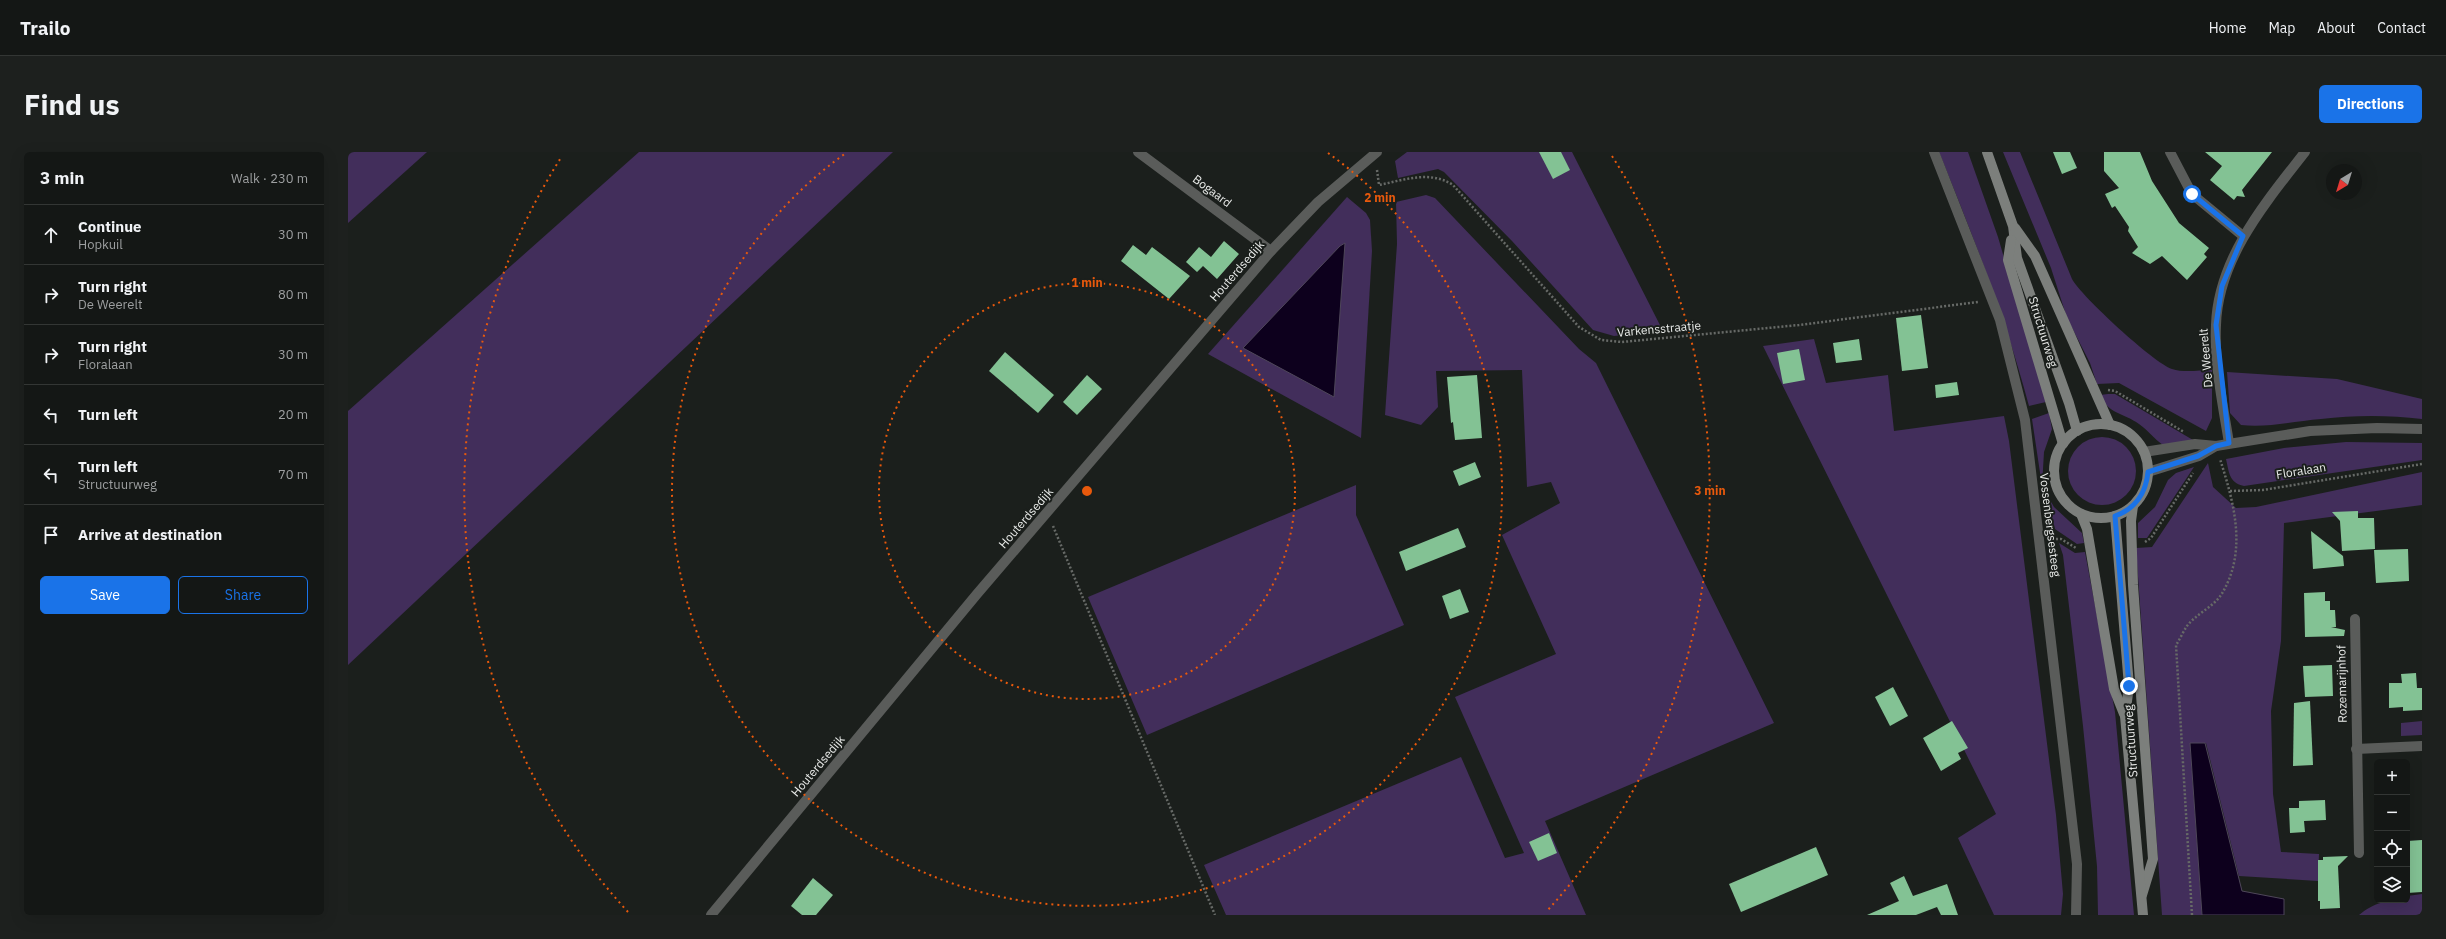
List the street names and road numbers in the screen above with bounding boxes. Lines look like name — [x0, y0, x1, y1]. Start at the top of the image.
street label: Bogaard — [1190, 171, 1235, 210]
street label: Houterdsedijk — [1206, 237, 1268, 304]
street label: Structuurweg — [2026, 295, 2061, 369]
street label: Varkensstraatje — [1616, 317, 1702, 340]
street label: De Weerelt — [2195, 328, 2216, 388]
street label: Floralaan — [2275, 459, 2327, 482]
street label: Vossenbergsesteeg — [2037, 472, 2064, 578]
street label: Houterdsedijk — [995, 484, 1057, 551]
street label: Rozemarijnhof — [2333, 645, 2350, 723]
street label: Structuurweg — [2120, 704, 2141, 778]
street label: Houterdsedijk — [788, 731, 848, 800]

